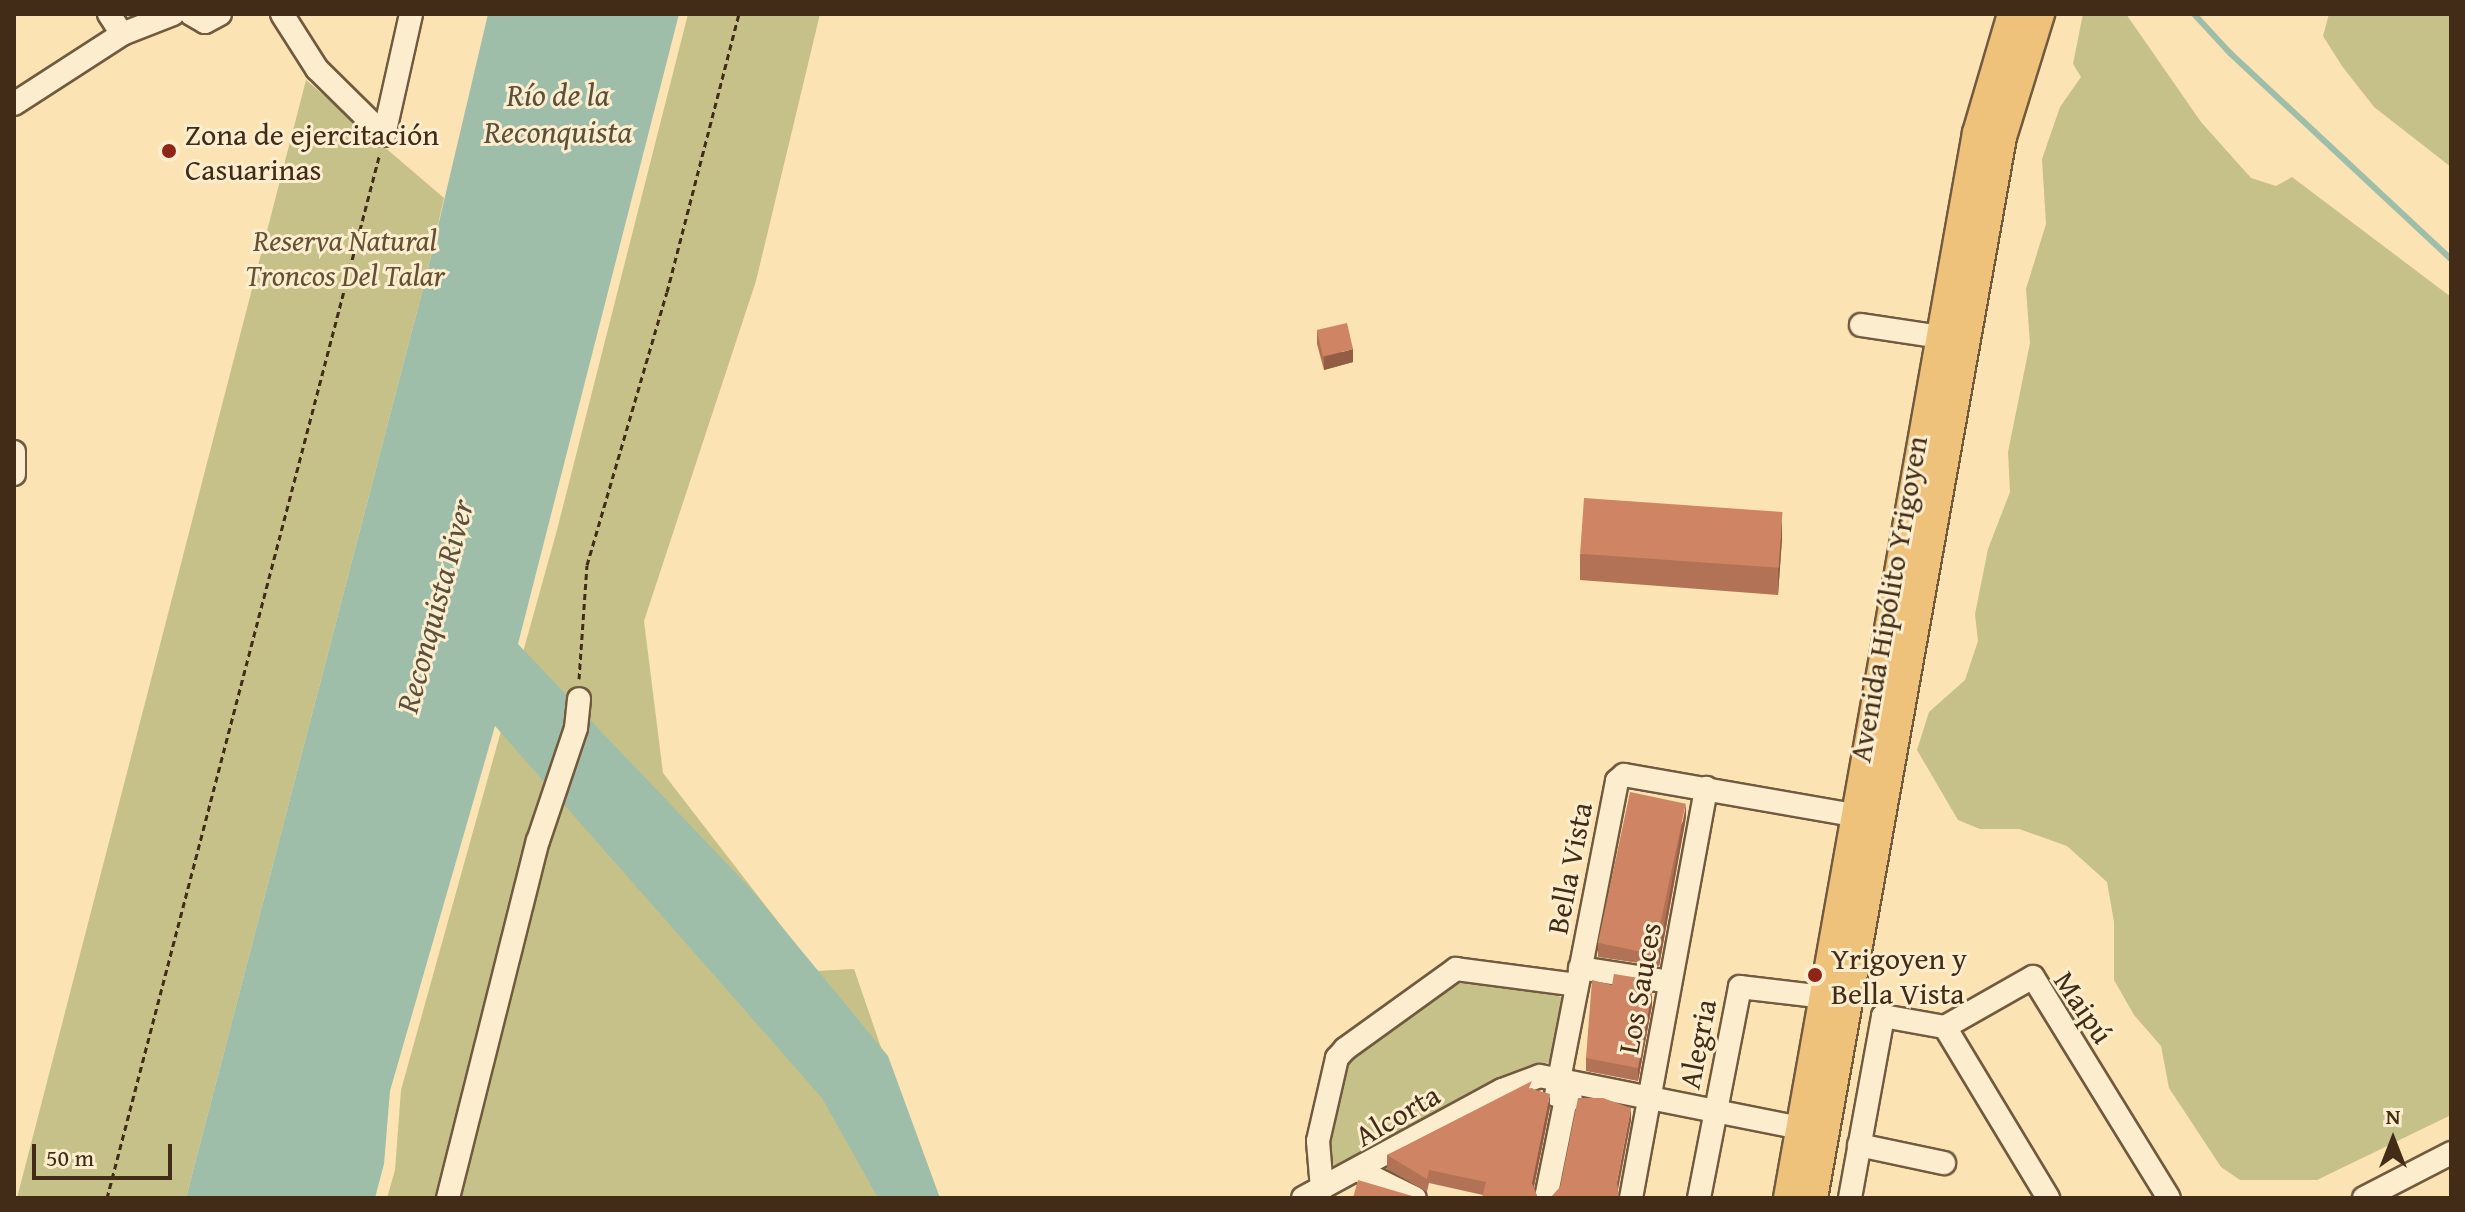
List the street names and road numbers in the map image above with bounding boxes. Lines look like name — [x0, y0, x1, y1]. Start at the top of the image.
street label: Avenida Hipólito Yrigoyen — [1842, 433, 1934, 765]
street label: Bella Vista — [1539, 799, 1599, 937]
street label: Los Sauces — [1610, 919, 1668, 1057]
street label: Maipú — [2047, 964, 2121, 1050]
street label: Alegria — [1671, 996, 1723, 1092]
street label: Alcorta — [1348, 1076, 1446, 1154]

